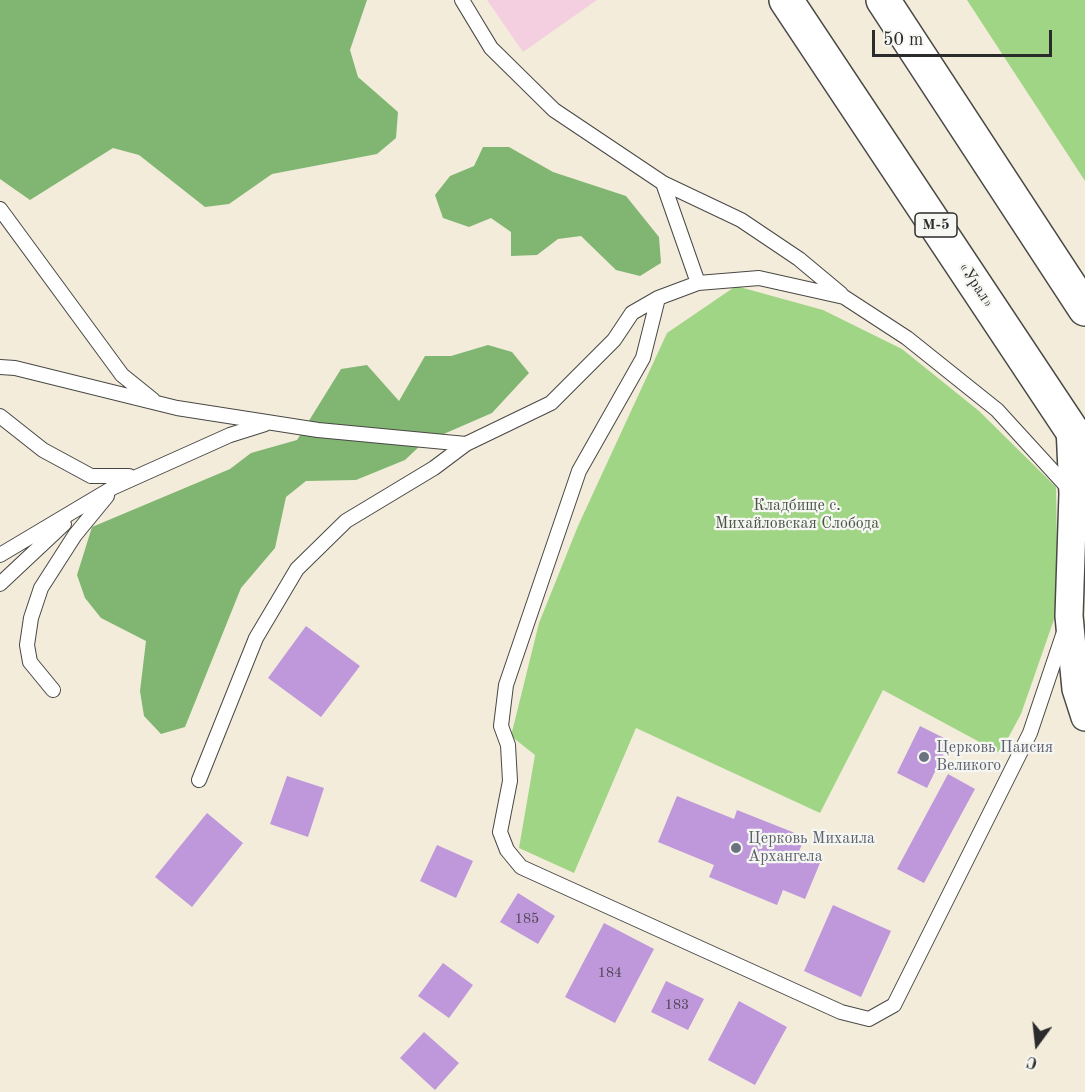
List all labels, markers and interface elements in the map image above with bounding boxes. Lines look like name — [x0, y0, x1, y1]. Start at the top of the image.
scale bar — [875, 18, 1055, 56]
text: 50 m — [883, 31, 923, 49]
road number: М-5 — [915, 213, 957, 237]
street label: «Урал» — [954, 259, 998, 311]
park label: Кладбище с. Михайловская Слобода — [715, 496, 879, 534]
place label: Церковь Паисия Великого — [936, 738, 1053, 776]
marker: Церковь Паисия Великого — [917, 750, 931, 764]
place label: Церковь Михаила Архангела — [748, 829, 875, 867]
marker: Церковь Михаила Архангела — [729, 841, 743, 855]
house number: 185 — [515, 911, 539, 927]
house number: 184 — [598, 965, 622, 981]
house number: 183 — [665, 997, 689, 1013]
north arrow — [1007, 1014, 1067, 1074]
text: С — [1025, 1052, 1040, 1070]

